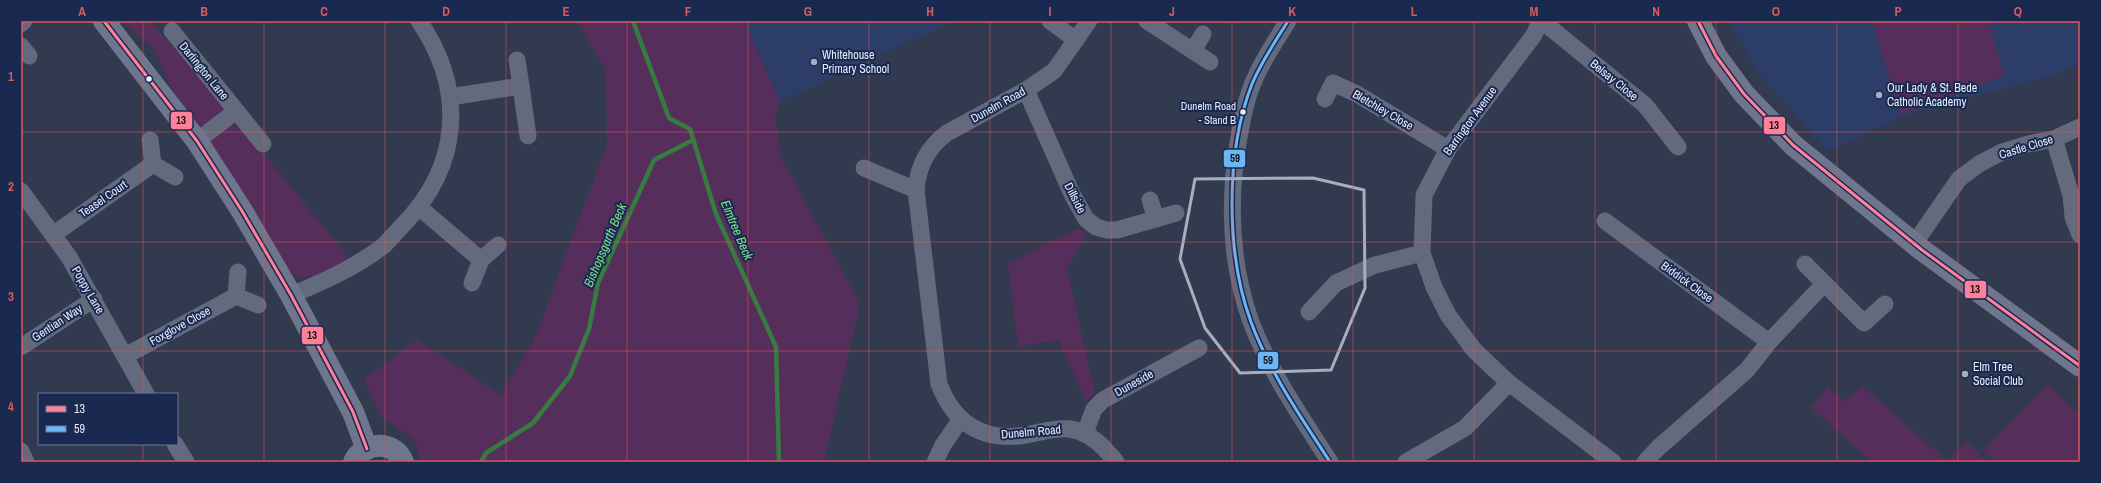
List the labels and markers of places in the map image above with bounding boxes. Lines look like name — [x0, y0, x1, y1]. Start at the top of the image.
place label: Whitehouse Primary School — [822, 47, 889, 77]
marker: Whitehouse Primary School — [809, 57, 819, 67]
unlabelled marker — [144, 74, 154, 84]
place label: Our Lady & St. Bede Catholic Academy — [1887, 80, 1977, 110]
marker: Our Lady & St. Bede Catholic Academy — [1874, 90, 1884, 100]
place label: Dunelm Road - Stand B — [1181, 99, 1236, 127]
marker: Dunelm Road - Stand B — [1238, 107, 1248, 117]
place label: Elm Tree Social Club — [1973, 359, 2023, 389]
marker: Elm Tree Social Club — [1960, 369, 1970, 379]

